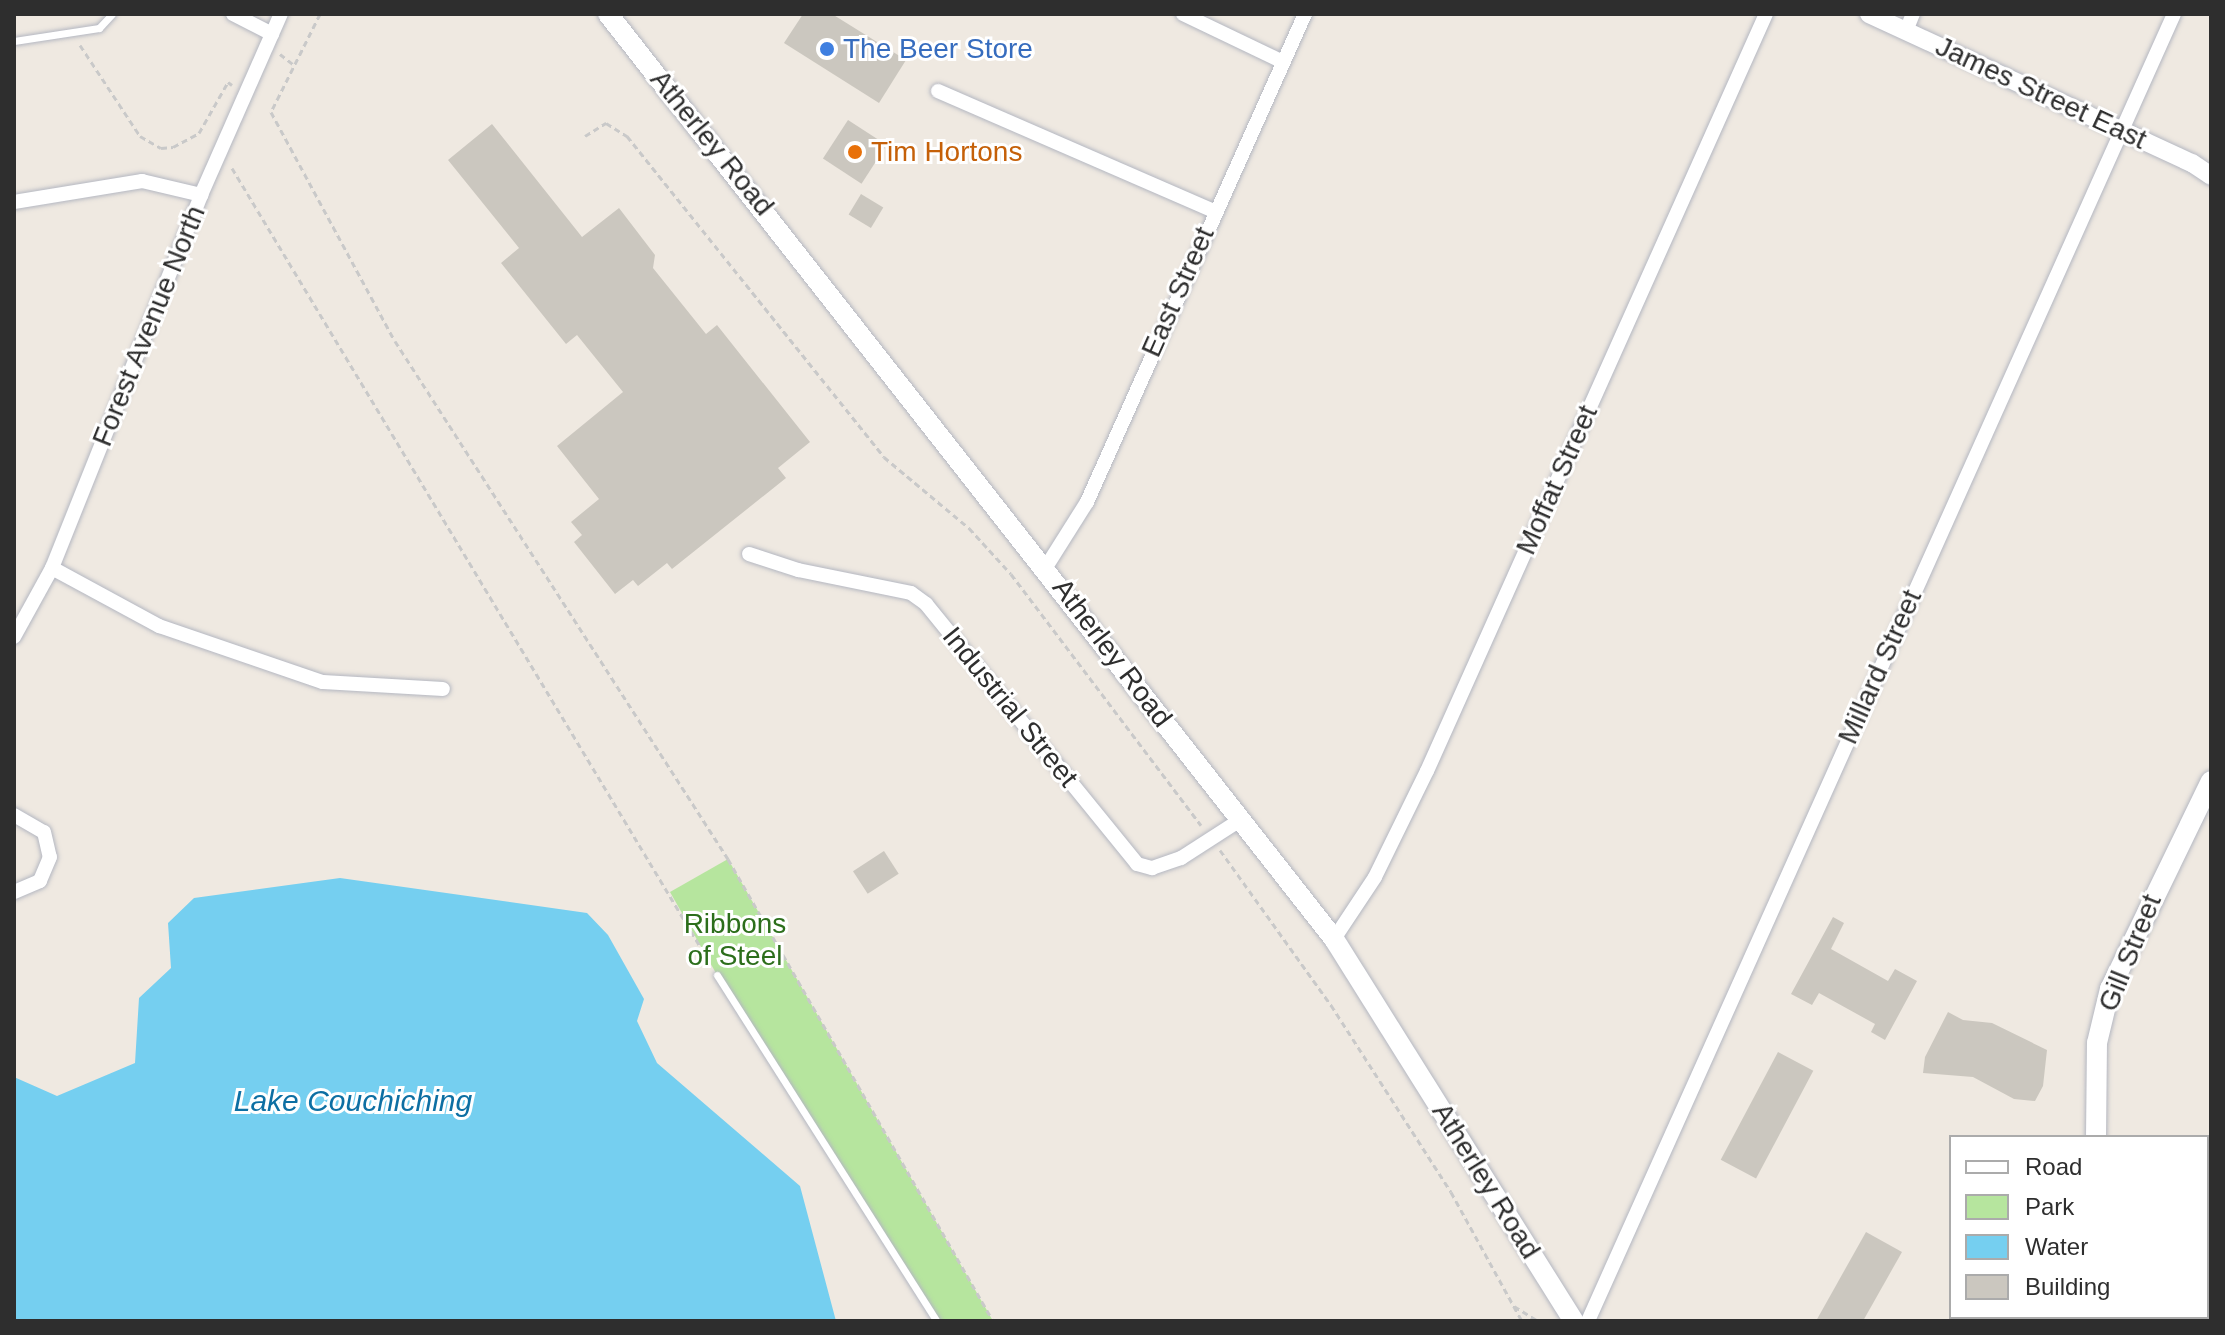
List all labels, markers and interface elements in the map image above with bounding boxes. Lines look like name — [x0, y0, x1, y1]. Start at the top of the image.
street label: James Street East — [1930, 29, 2152, 157]
place label: The Beer Store — [843, 32, 1033, 66]
marker: The Beer Store — [818, 40, 836, 58]
street label: Atherley Road — [643, 63, 781, 223]
place label: Tim Hortons — [871, 135, 1022, 169]
marker: Tim Hortons — [846, 143, 864, 161]
street label: Forest Avenue North — [85, 200, 213, 452]
street label: East Street — [1134, 222, 1222, 362]
street label: Moffat Street — [1509, 400, 1605, 560]
street label: Atherley Road — [1045, 572, 1179, 734]
street label: Millard Street — [1831, 585, 1929, 749]
street label: Industrial Street — [935, 620, 1085, 794]
street label: Gill Street — [2091, 890, 2169, 1016]
park label: Ribbons of Steel — [684, 907, 786, 973]
water label: Lake Couchiching — [234, 1083, 472, 1119]
street label: Atherley Road — [1425, 1097, 1547, 1265]
legend — [1949, 1135, 2209, 1319]
text: Road — [2025, 1153, 2082, 1180]
text: Park — [2025, 1193, 2074, 1220]
text: Water — [2025, 1233, 2088, 1260]
text: Building — [2025, 1273, 2110, 1300]

